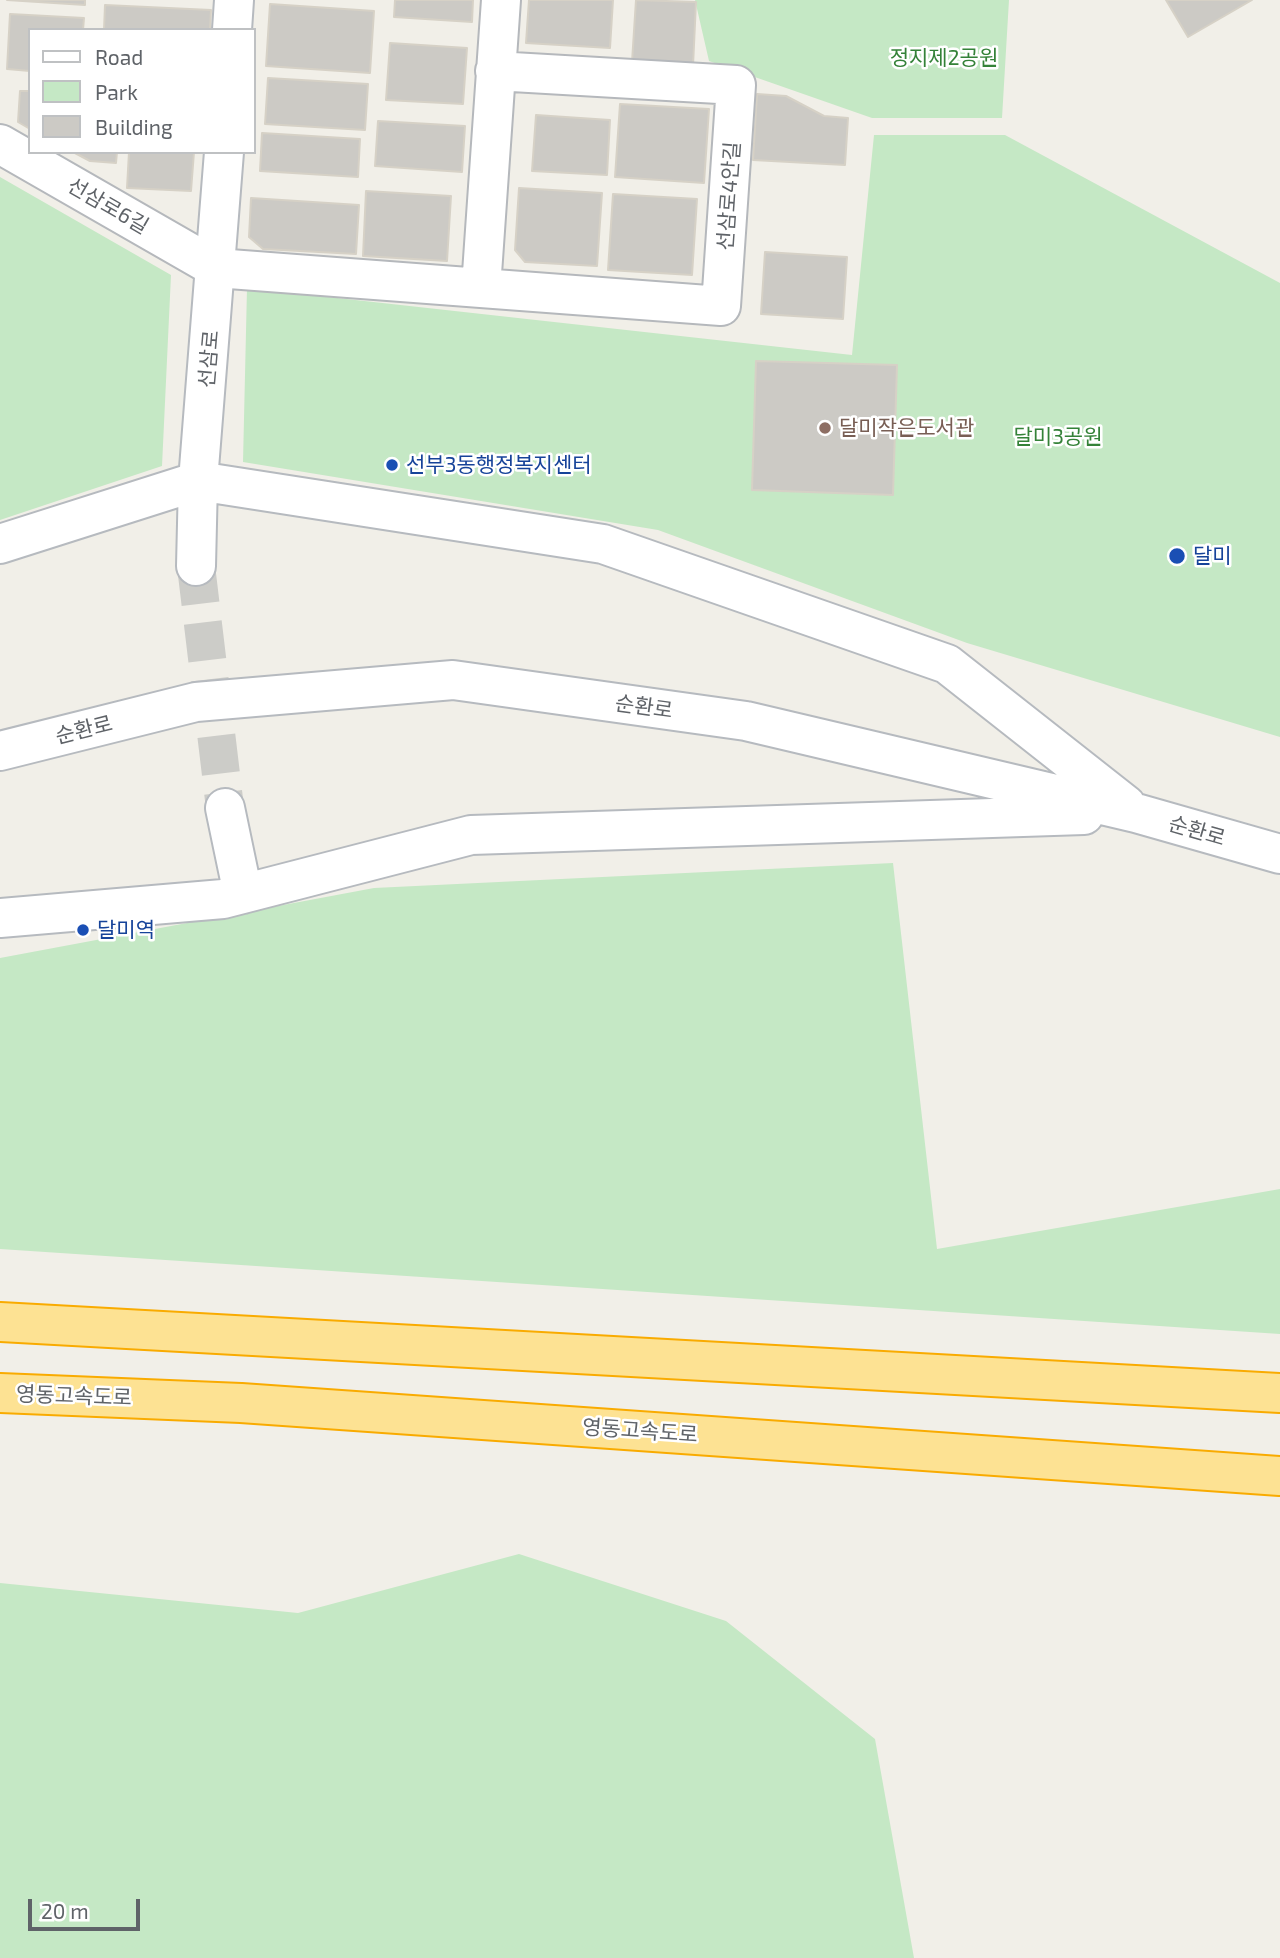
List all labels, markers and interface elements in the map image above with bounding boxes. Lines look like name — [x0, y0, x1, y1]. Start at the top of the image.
legend — [28, 28, 256, 154]
text: Road — [95, 44, 143, 69]
park label: 정지제2공원 — [890, 45, 998, 71]
text: Park — [95, 79, 138, 104]
text: Building — [95, 114, 173, 139]
street label: 선삼로4안길 — [713, 140, 745, 252]
street label: 선삼로6길 — [63, 173, 153, 239]
street label: 선삼로 — [194, 329, 224, 389]
place label: 달미작은도서관 — [839, 415, 974, 441]
marker: 달미작은도서관 — [817, 420, 833, 436]
park label: 달미3공원 — [1014, 424, 1102, 450]
place label: 선부3동행정복지센터 — [406, 452, 592, 478]
marker: 선부3동행정복지센터 — [384, 457, 400, 473]
place label: 달미 — [1193, 543, 1232, 569]
marker: 달미 — [1167, 546, 1187, 566]
street label: 순환로 — [614, 690, 674, 724]
street label: 순환로 — [53, 711, 115, 749]
street label: 순환로 — [1166, 811, 1228, 851]
place label: 달미역 — [97, 917, 155, 943]
marker: 달미역 — [75, 922, 91, 938]
street label: 영동고속도로 — [16, 1381, 132, 1411]
street label: 영동고속도로 — [581, 1414, 699, 1448]
scale bar — [32, 1884, 144, 1928]
text: 20 m — [41, 1898, 89, 1923]

